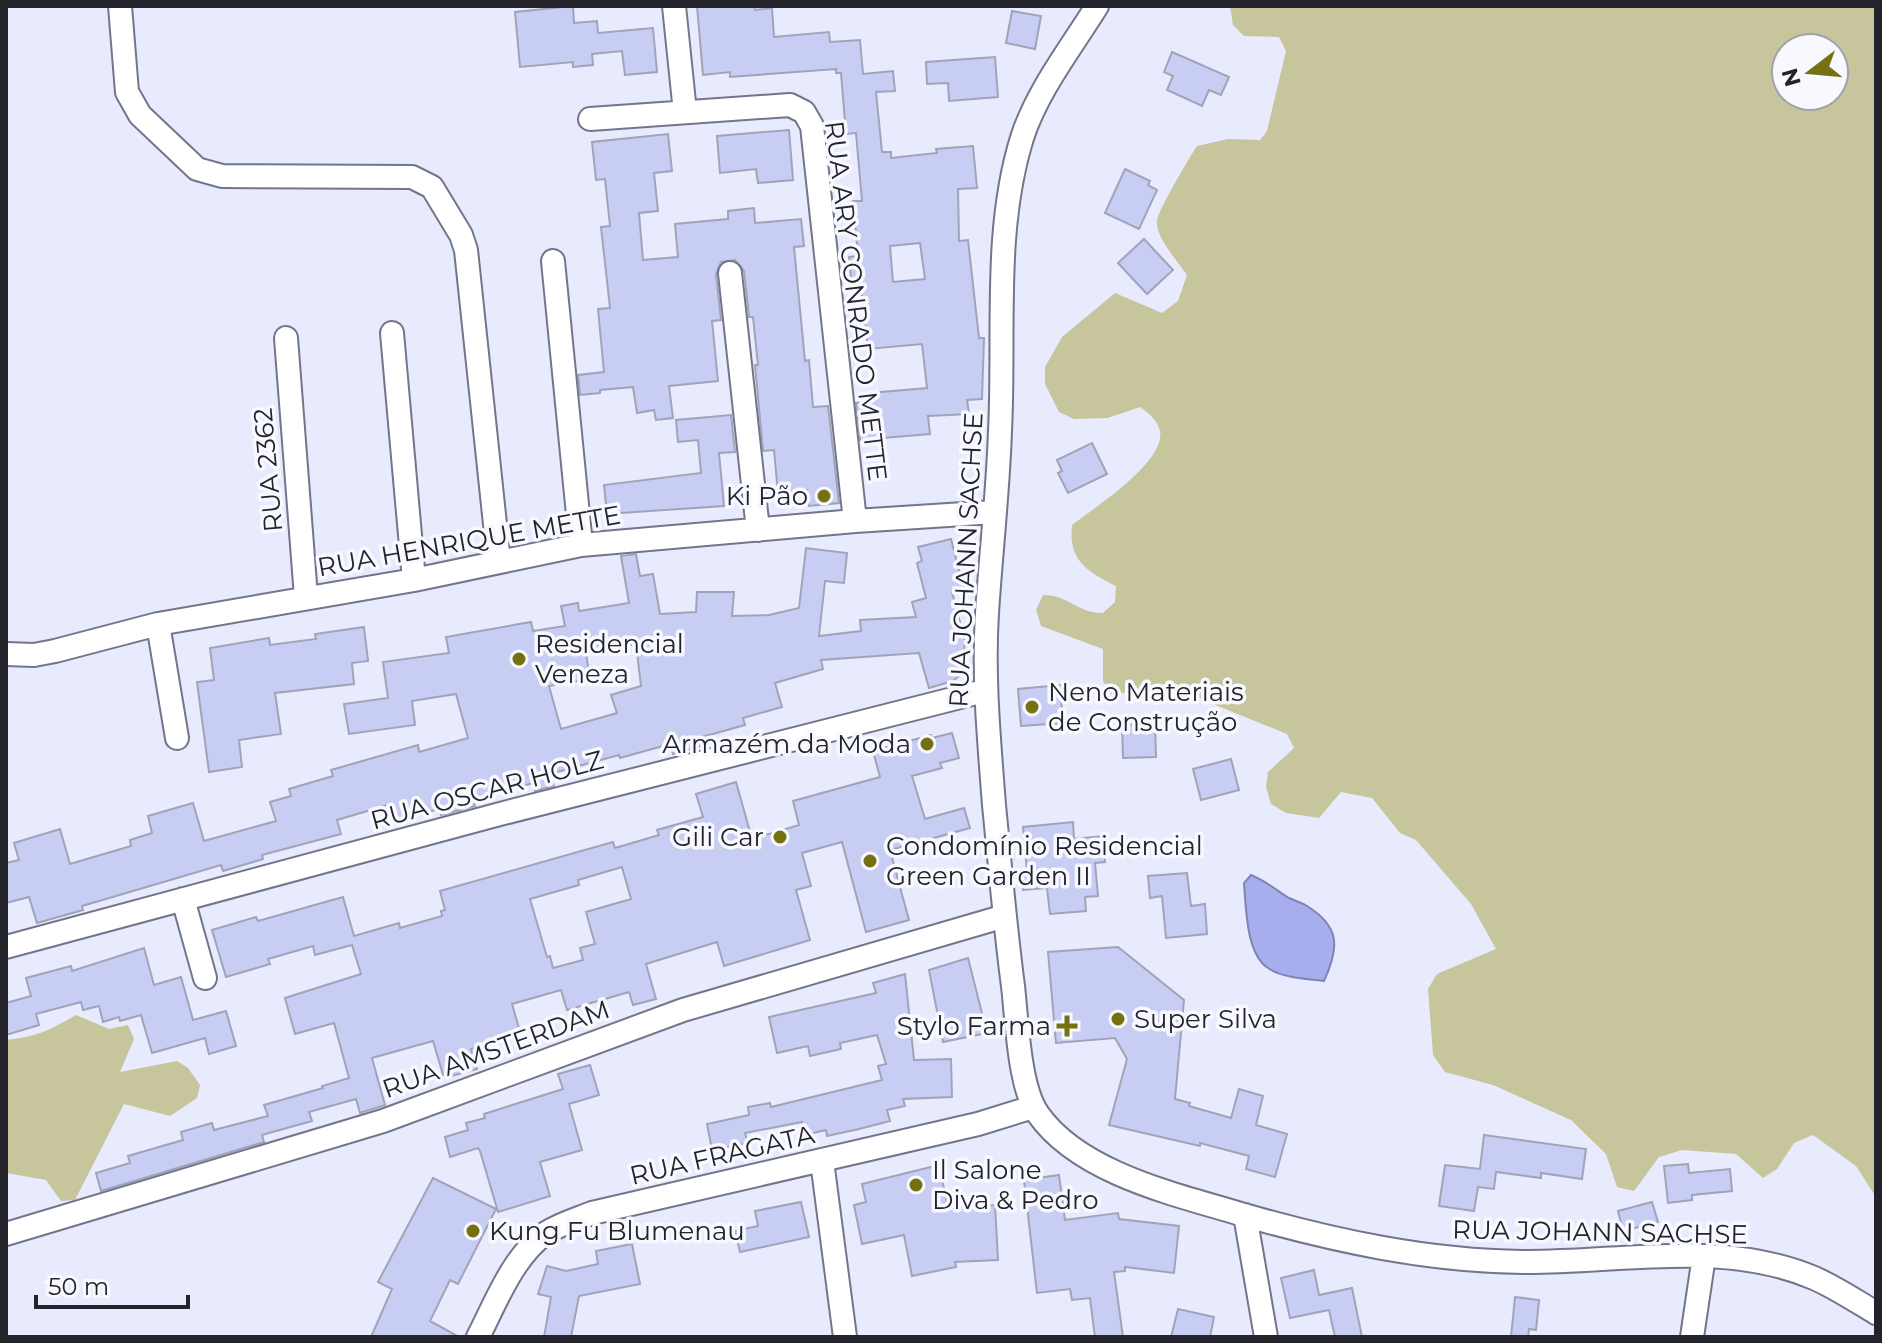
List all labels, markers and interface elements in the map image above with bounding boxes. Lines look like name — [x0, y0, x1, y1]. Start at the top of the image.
north arrow — [1770, 32, 1850, 112]
text: N — [1776, 65, 1807, 90]
street label: RUA ARY CONRADO METTE — [818, 119, 894, 483]
street label: RUA 2362 — [247, 407, 289, 533]
street label: RUA JOHANN SACHSE — [942, 412, 990, 708]
place label: Ki Pão — [726, 480, 808, 512]
marker: Ki Pão — [815, 487, 833, 505]
street label: RUA HENRIQUE METTE — [315, 499, 623, 583]
place label: Residencial Veneza — [535, 628, 684, 690]
marker: Residencial Veneza — [510, 650, 528, 668]
place label: Neno Materiais de Construção — [1048, 676, 1244, 738]
marker: Neno Materiais de Construção — [1023, 698, 1041, 716]
place label: Armazém da Moda — [662, 728, 911, 760]
marker: Armazém da Moda — [918, 735, 936, 753]
street label: RUA OSCAR HOLZ — [367, 744, 607, 836]
place label: Gili Car — [672, 821, 764, 853]
marker: Gili Car — [771, 828, 789, 846]
place label: Condomínio Residencial Green Garden II — [886, 830, 1203, 892]
marker: Condomínio Residencial Green Garden II — [861, 852, 879, 870]
street label: RUA AMSTERDAM — [378, 993, 614, 1105]
place label: Super Silva — [1134, 1003, 1277, 1035]
place label: Stylo Farma — [897, 1010, 1051, 1042]
marker: Super Silva — [1109, 1010, 1127, 1028]
marker: Stylo Farma — [1058, 1017, 1076, 1035]
street label: RUA FRAGATA — [627, 1118, 818, 1192]
place label: Il Salone Diva & Pedro — [932, 1154, 1098, 1216]
marker: Il Salone Diva & Pedro — [907, 1176, 925, 1194]
street label: RUA JOHANN SACHSE — [1452, 1213, 1748, 1251]
place label: Kung Fu Blumenau — [489, 1215, 745, 1247]
marker: Kung Fu Blumenau — [464, 1222, 482, 1240]
scale bar — [36, 1259, 188, 1309]
text: 50 m — [48, 1272, 109, 1301]

